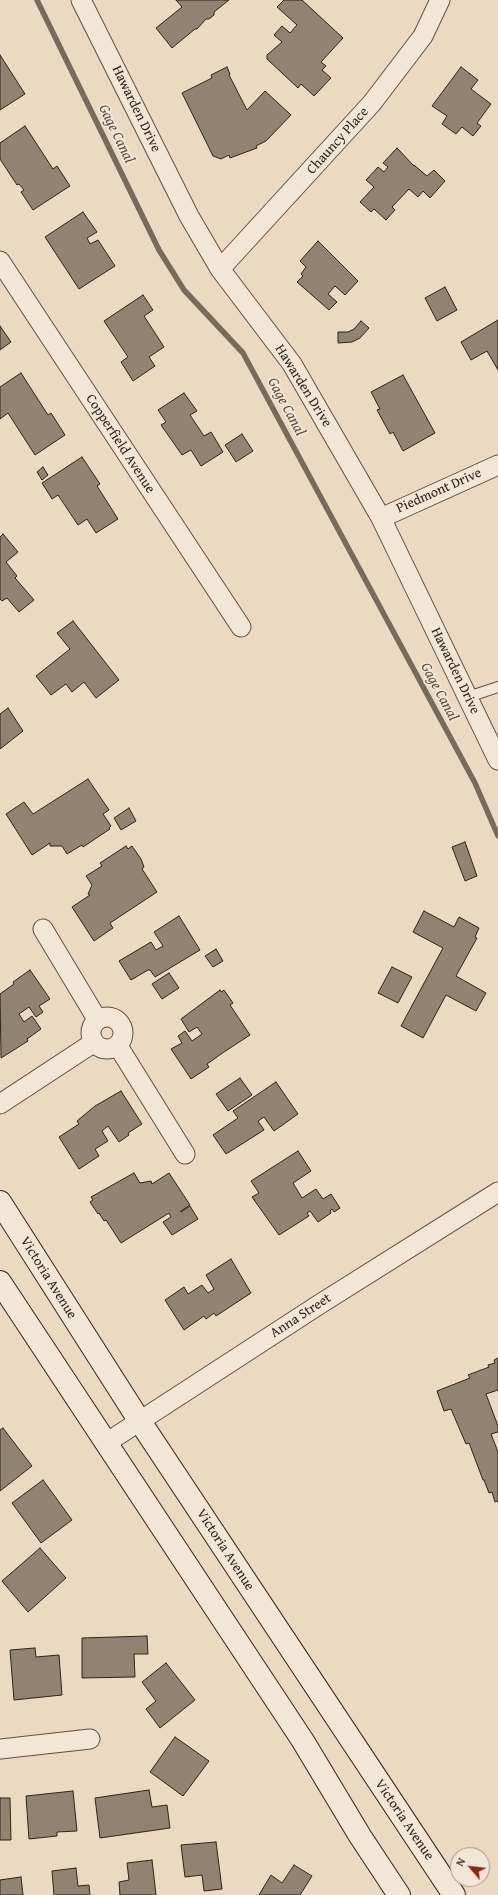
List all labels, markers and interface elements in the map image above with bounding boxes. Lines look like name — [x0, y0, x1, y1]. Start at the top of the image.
street label: Hawarden Drive — [108, 63, 164, 155]
water label: Gage Canal — [94, 102, 138, 166]
street label: Chauncy Place — [303, 104, 373, 178]
street label: Hawarden Drive — [271, 342, 335, 430]
water label: Gage Canal — [263, 375, 309, 439]
street label: Copperfield Avenue — [82, 391, 158, 497]
street label: Piedmont Drive — [394, 465, 484, 517]
street label: Hawarden Drive — [427, 625, 483, 717]
water label: Gage Canal — [416, 660, 462, 724]
street label: Victoria Avenue — [16, 1234, 80, 1322]
street label: Anna Street — [267, 1290, 335, 1342]
street label: Victoria Avenue — [192, 1506, 258, 1594]
street label: Victoria Avenue — [371, 1776, 437, 1864]
north arrow — [450, 1847, 490, 1887]
text: N — [451, 1855, 469, 1869]

